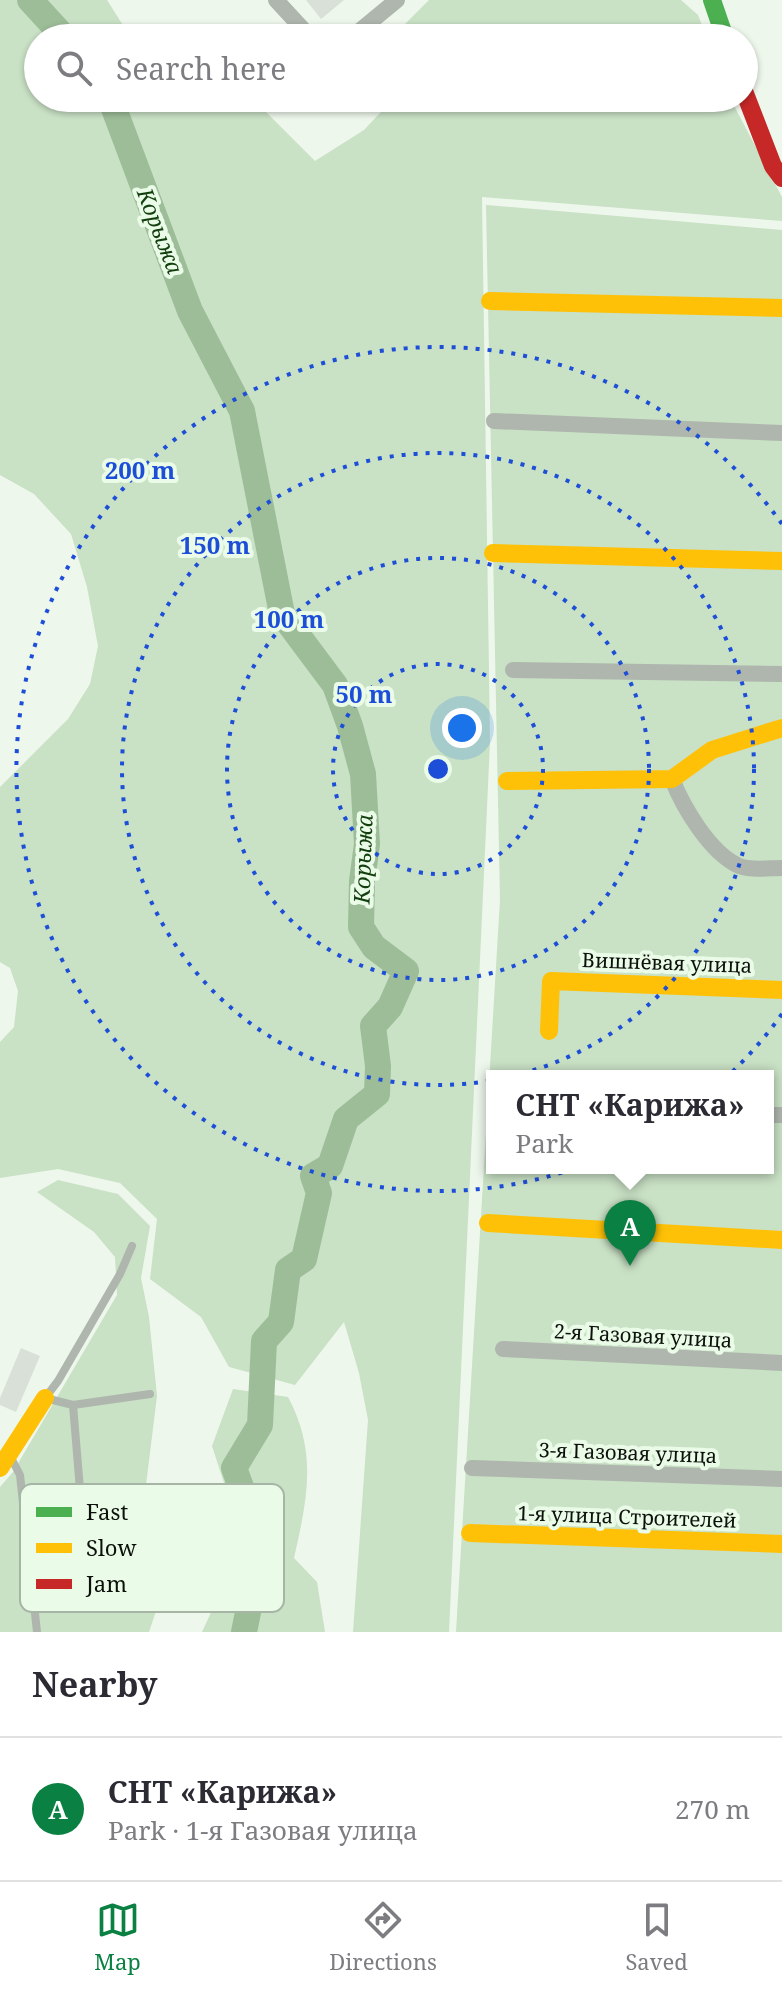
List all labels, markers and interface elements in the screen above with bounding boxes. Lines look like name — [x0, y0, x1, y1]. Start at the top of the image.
search box — [24, 24, 758, 112]
icon: search — [52, 46, 96, 90]
text: Search here — [116, 48, 286, 89]
water label: Корыжа — [130, 182, 191, 278]
text: 200 m — [105, 453, 176, 486]
text: 150 m — [180, 528, 251, 561]
text: 100 m — [254, 602, 325, 635]
text: 50 m — [335, 677, 393, 710]
your location — [442, 708, 482, 748]
centre of rings — [424, 755, 452, 783]
water label: Корыжа — [345, 813, 379, 905]
street label: Вишнёвая улица — [581, 946, 753, 979]
popup — [486, 1070, 774, 1174]
text: СНТ «Карижа» — [515, 1084, 745, 1125]
text: Park — [515, 1125, 573, 1161]
pin: A — [604, 1200, 656, 1266]
street label: 2-я Газовая улица — [553, 1317, 733, 1354]
street label: 3-я Газовая улица — [538, 1436, 718, 1469]
legend — [20, 1484, 284, 1612]
text: Fast — [86, 1496, 128, 1526]
street label: 1-я улица Строителей — [517, 1499, 737, 1534]
text: Slow — [86, 1532, 136, 1562]
text: Jam — [85, 1568, 127, 1598]
text: Nearby — [32, 1661, 158, 1707]
text: СНТ «Карижа» — [108, 1771, 337, 1812]
text: A — [48, 1791, 68, 1827]
text: 270 m — [675, 1791, 750, 1827]
text: Park · 1-я Газовая улица — [108, 1812, 418, 1848]
tab: Map — [94, 1898, 141, 1976]
tab: Directions — [329, 1898, 437, 1976]
tab: Saved — [625, 1898, 688, 1976]

